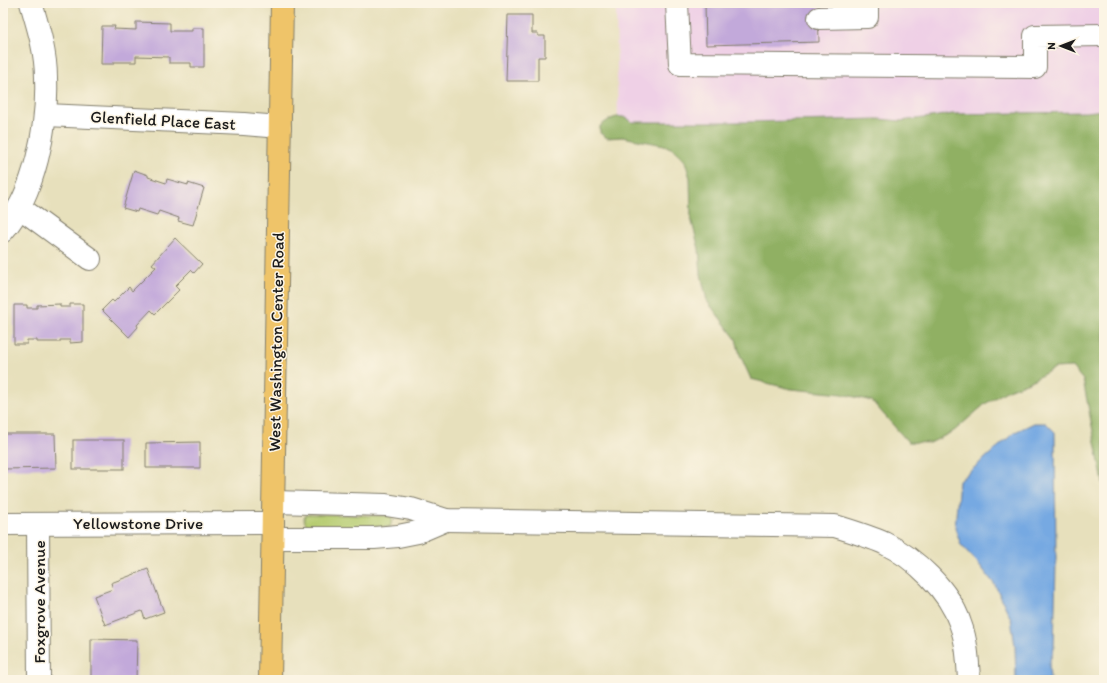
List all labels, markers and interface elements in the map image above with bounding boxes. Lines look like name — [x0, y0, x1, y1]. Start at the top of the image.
north arrow — [1041, 26, 1081, 66]
text: N — [1045, 42, 1058, 50]
street label: Glenfield Place East — [90, 106, 237, 134]
street label: West Washington Center Road — [264, 231, 288, 452]
street label: Yellowstone Drive — [73, 513, 203, 533]
street label: Foxgrove Avenue — [29, 540, 49, 664]

